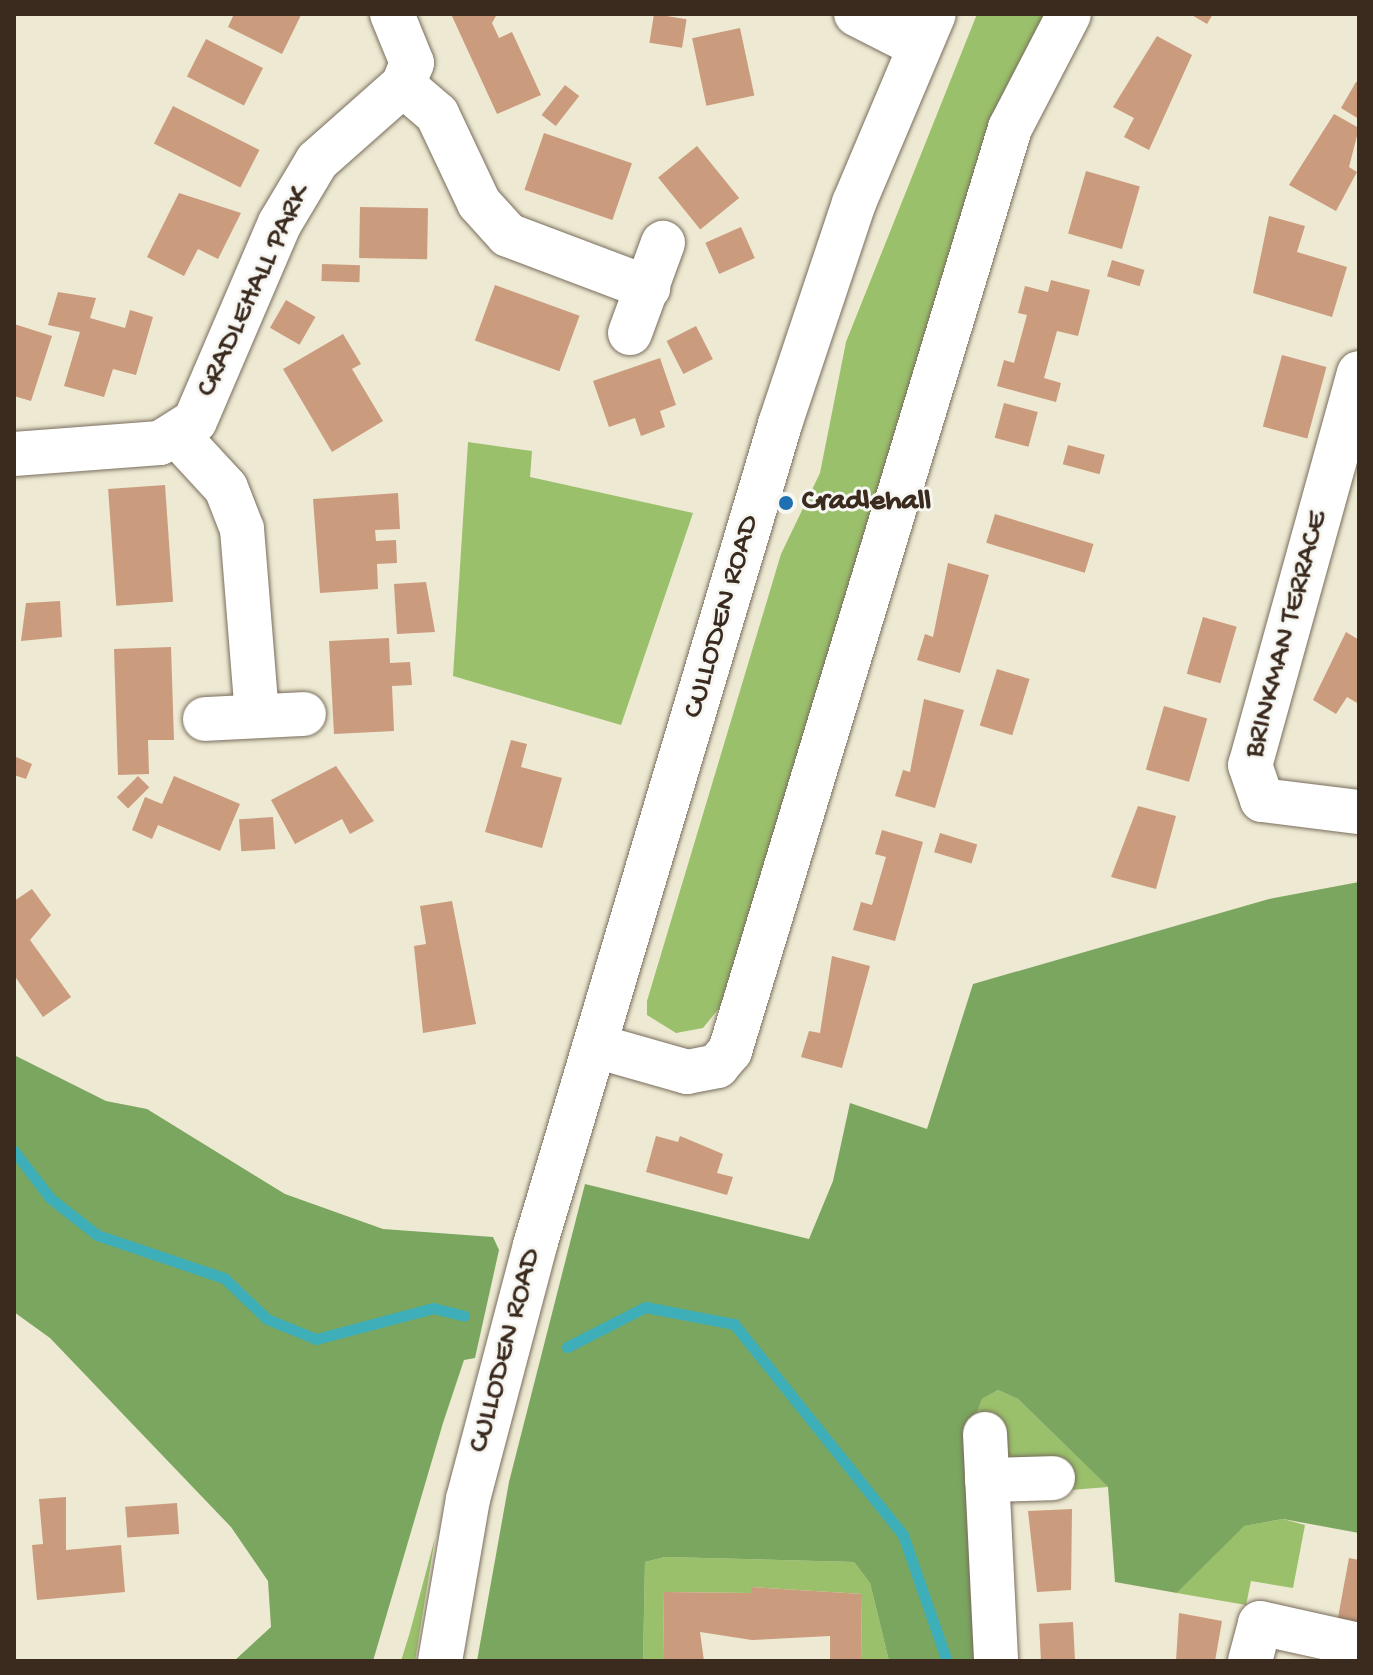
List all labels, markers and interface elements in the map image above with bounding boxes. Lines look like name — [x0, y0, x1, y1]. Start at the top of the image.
street label: CRADLEHALL PARK — [190, 180, 320, 404]
place label: Cradlehall — [802, 485, 931, 521]
marker: Cradlehall — [777, 494, 795, 512]
street label: BRINKMAN TERRACE — [1238, 508, 1338, 762]
street label: CULLODEN ROAD — [677, 511, 769, 723]
street label: CULLODEN ROAD — [462, 1245, 552, 1457]

